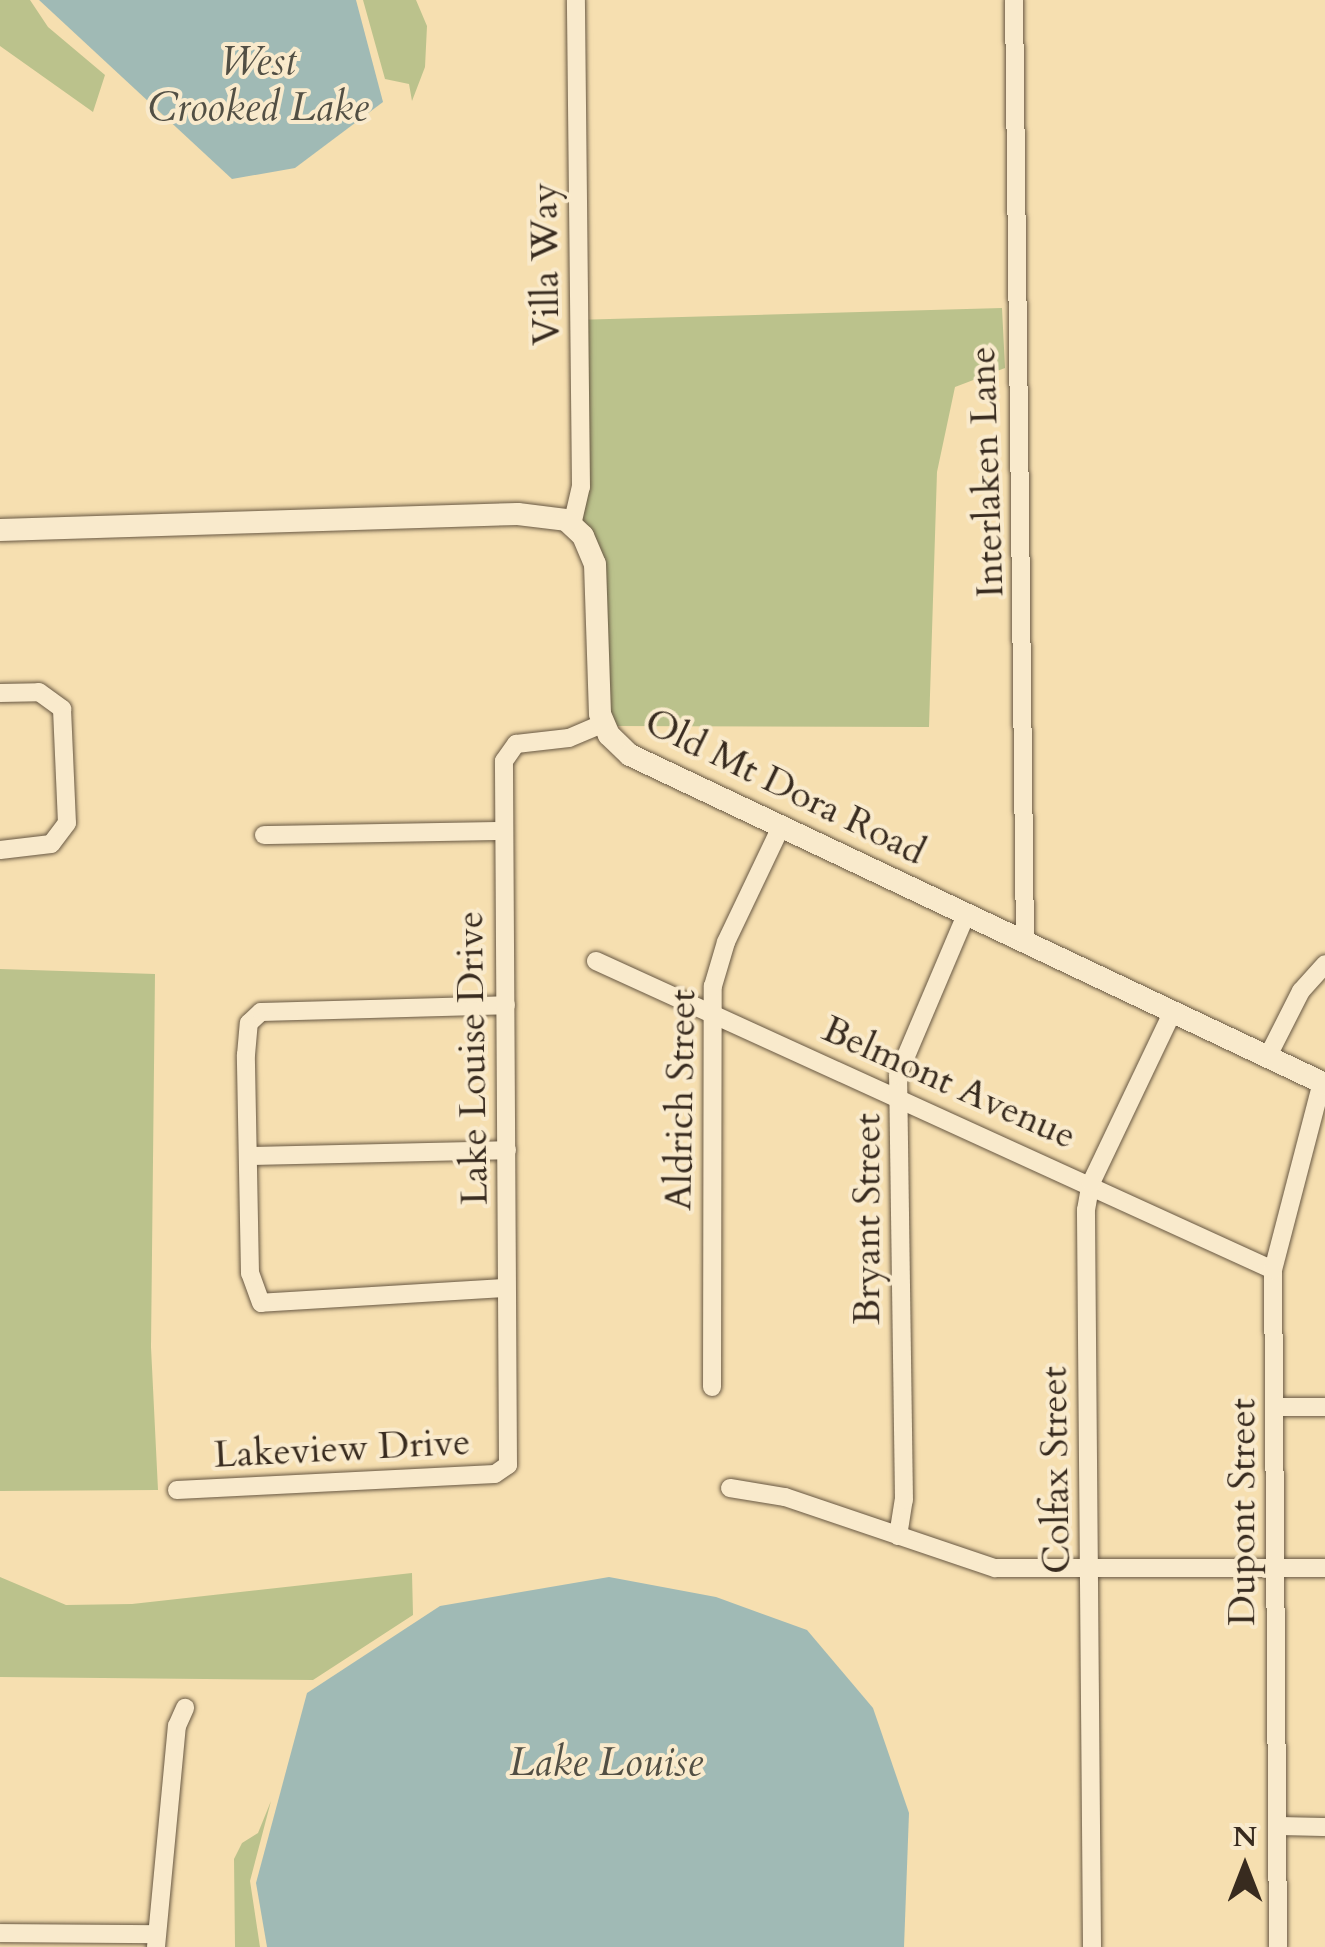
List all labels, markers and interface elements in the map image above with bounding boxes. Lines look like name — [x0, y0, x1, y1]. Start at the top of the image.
water label: West Crooked Lake — [147, 38, 369, 132]
street label: Villa Way — [522, 182, 570, 346]
street label: Interlaken Lane — [960, 346, 1014, 598]
street label: Old Mt Dora Road — [637, 699, 933, 875]
street label: Lake Louise Drive — [448, 910, 498, 1206]
street label: Aldrich Street — [656, 989, 706, 1211]
street label: Belmont Avenue — [815, 1007, 1083, 1159]
street label: Bryant Street — [845, 1113, 891, 1325]
street label: Colfax Street — [1031, 1366, 1081, 1574]
street label: Dupont Street — [1220, 1398, 1266, 1626]
street label: Lakeview Drive — [213, 1420, 471, 1478]
water label: Lake Louise — [509, 1739, 703, 1787]
north arrow — [1195, 1817, 1295, 1917]
text: N — [1233, 1818, 1257, 1856]

